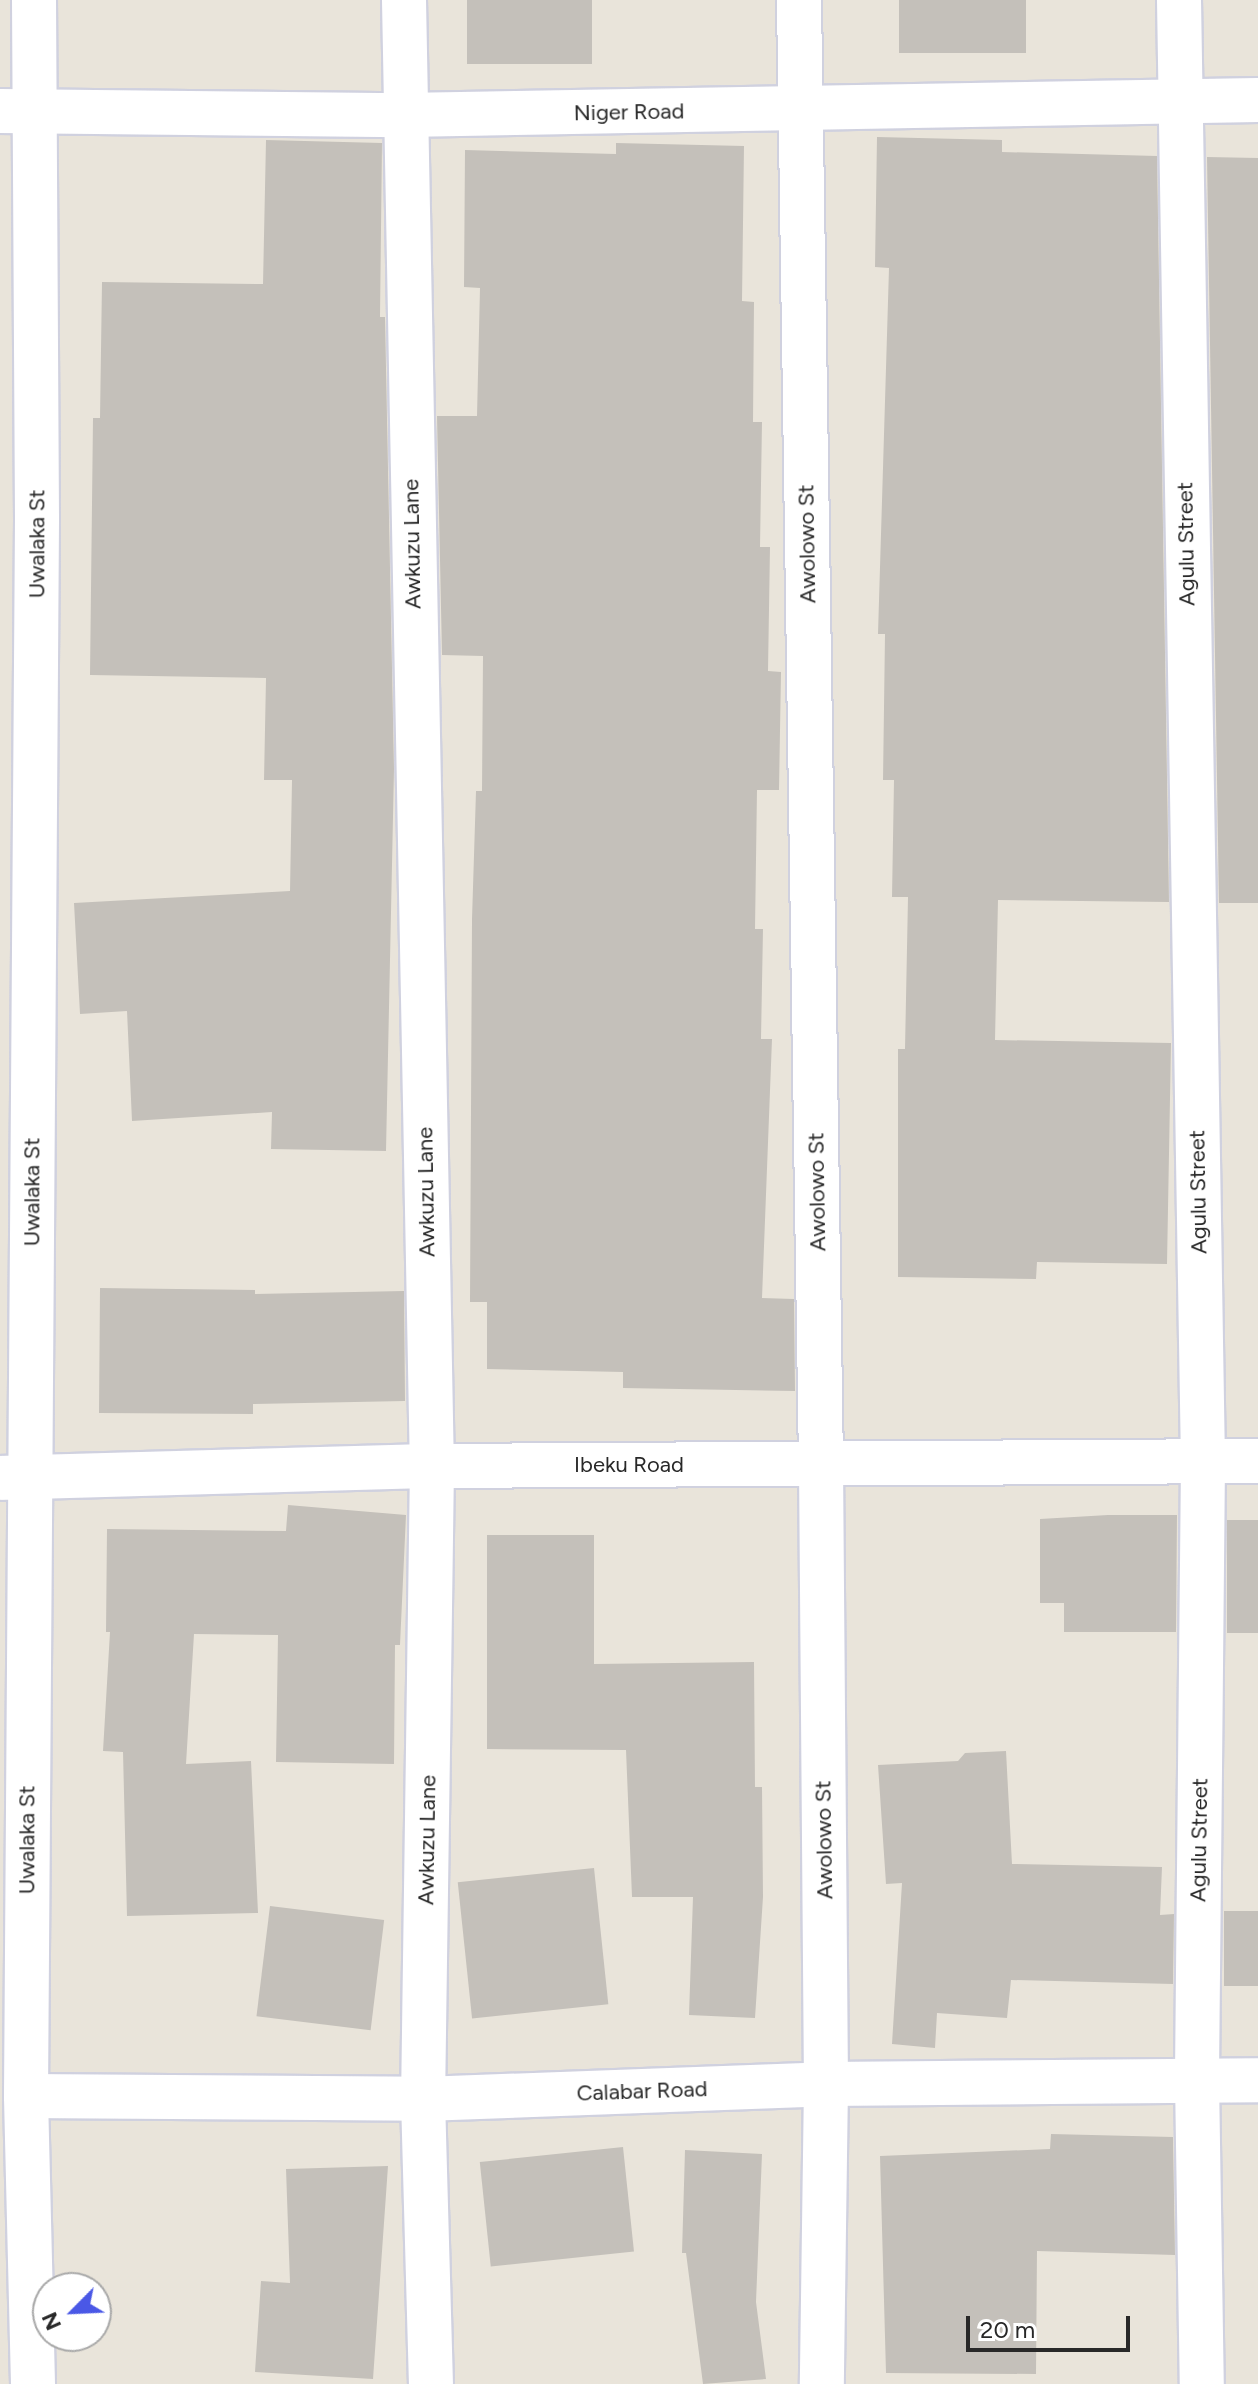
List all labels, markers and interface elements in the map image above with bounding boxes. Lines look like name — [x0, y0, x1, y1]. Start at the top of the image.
street label: Niger Road — [573, 98, 685, 126]
street label: Awkuzu Lane — [398, 479, 426, 609]
street label: Agulu Street — [1172, 482, 1200, 606]
street label: Awolowo St — [793, 484, 821, 604]
street label: Uwalaka St — [24, 490, 50, 598]
street label: Awkuzu Lane — [412, 1127, 440, 1257]
street label: Agulu Street — [1184, 1130, 1212, 1254]
street label: Awolowo St — [803, 1132, 831, 1252]
street label: Uwalaka St — [19, 1138, 45, 1246]
street label: Ibeku Road — [574, 1452, 684, 1478]
street label: Awkuzu Lane — [413, 1775, 441, 1905]
street label: Agulu Street — [1185, 1778, 1213, 1902]
street label: Awolowo St — [810, 1780, 838, 1900]
street label: Uwalaka St — [14, 1786, 40, 1894]
street label: Calabar Road — [576, 2076, 708, 2106]
north arrow — [32, 2272, 112, 2352]
scale bar — [970, 2300, 1134, 2350]
text: N — [36, 2308, 67, 2334]
text: 20 m — [980, 2315, 1035, 2344]

